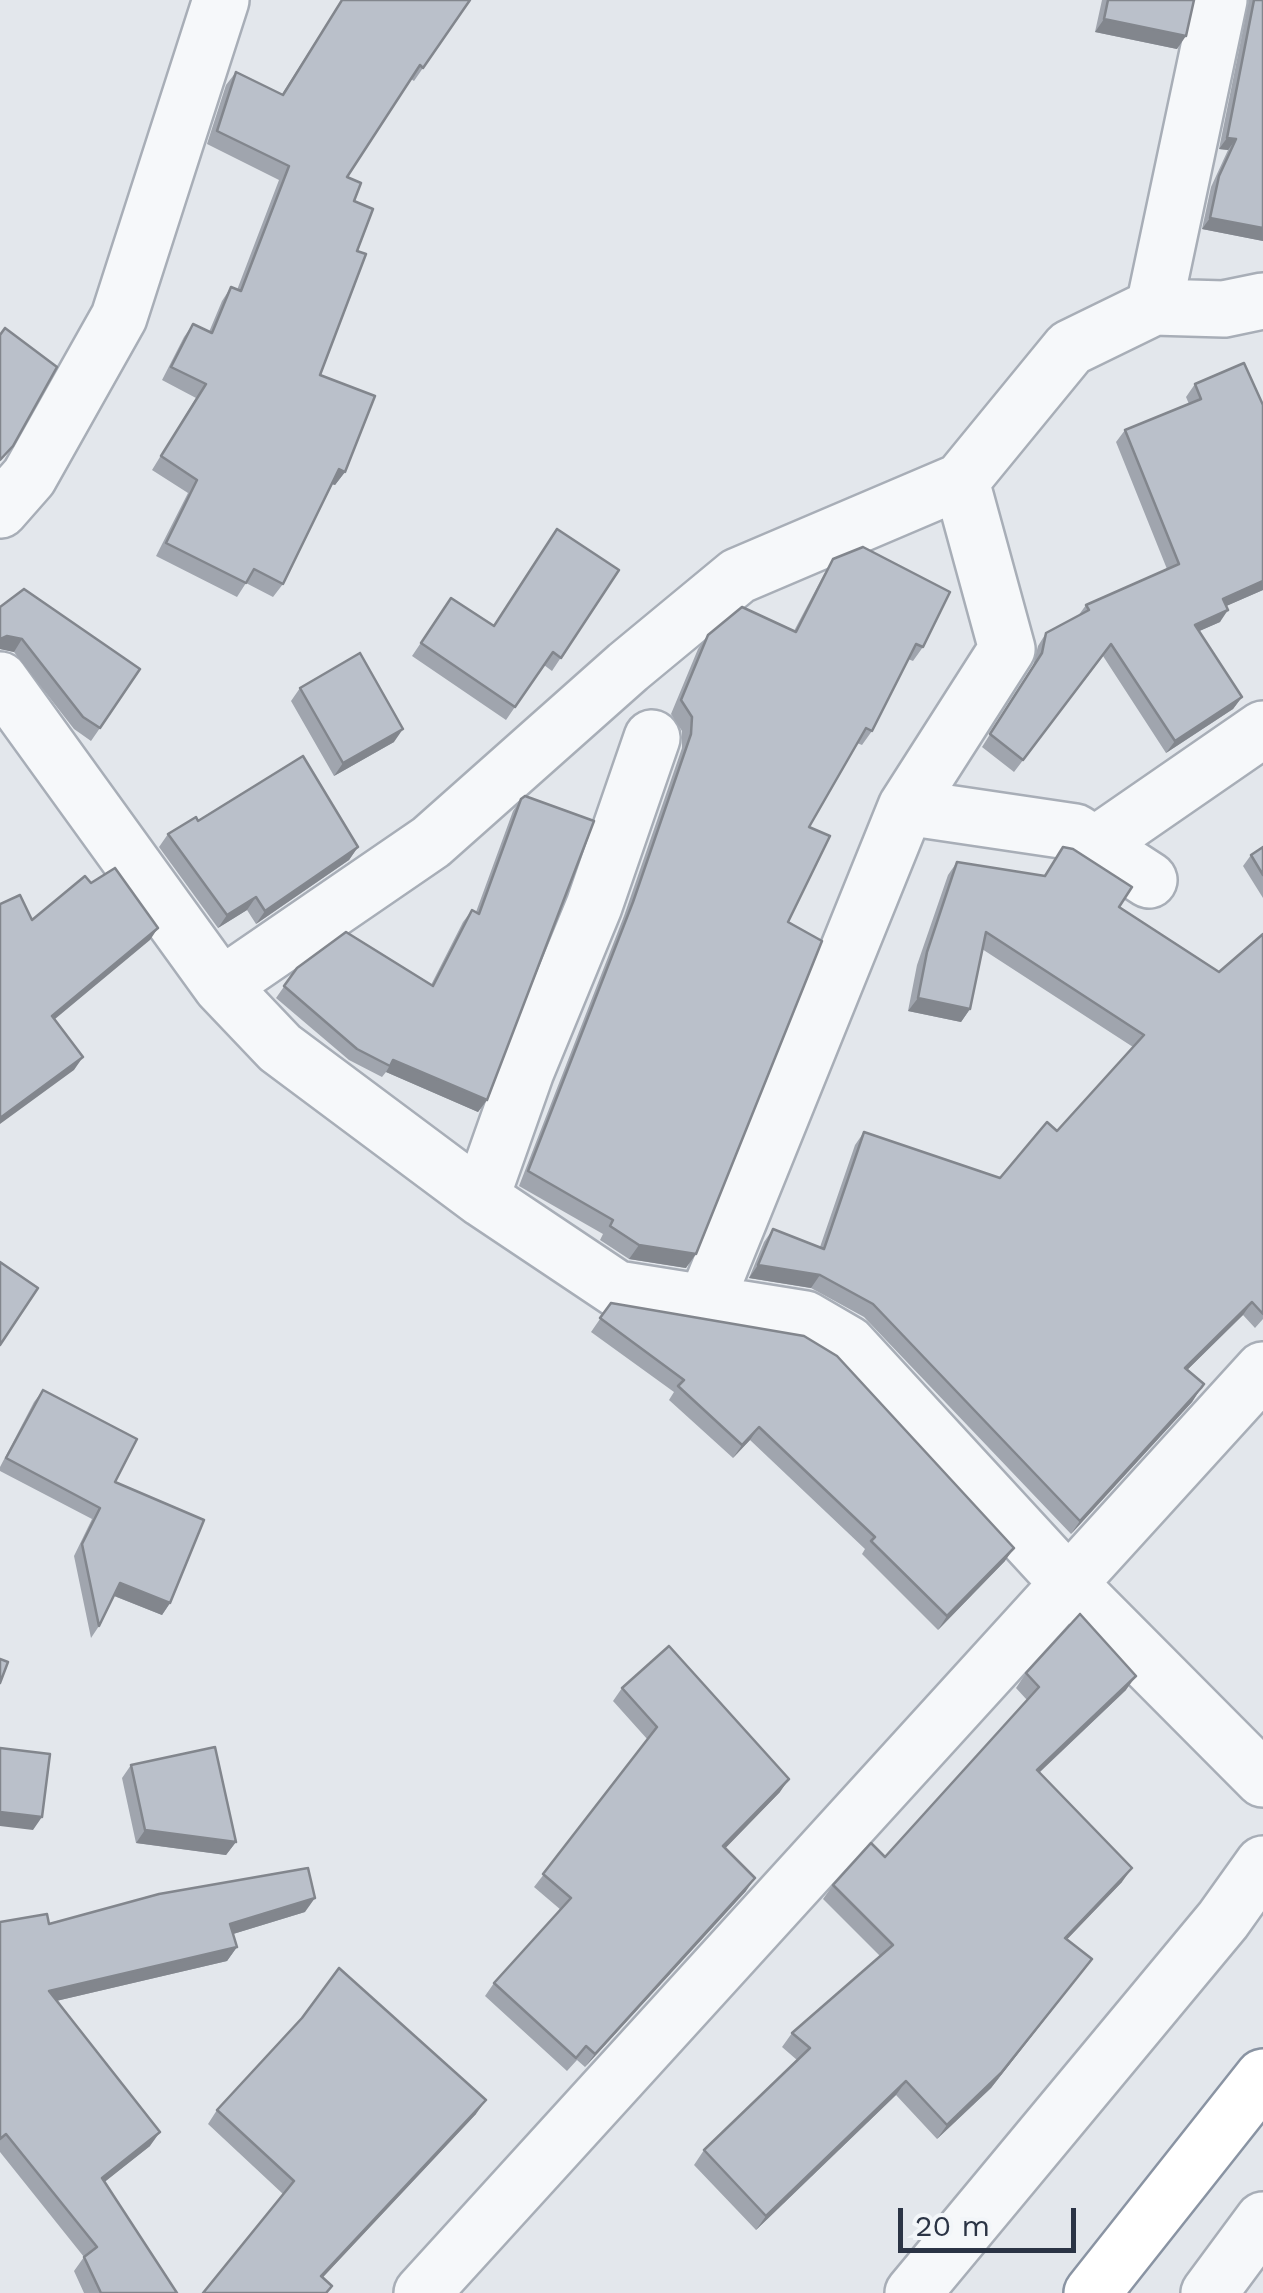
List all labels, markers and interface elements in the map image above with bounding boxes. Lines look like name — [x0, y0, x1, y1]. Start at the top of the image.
scale bar — [903, 2188, 1080, 2250]
text: 20 m — [915, 2208, 990, 2243]

